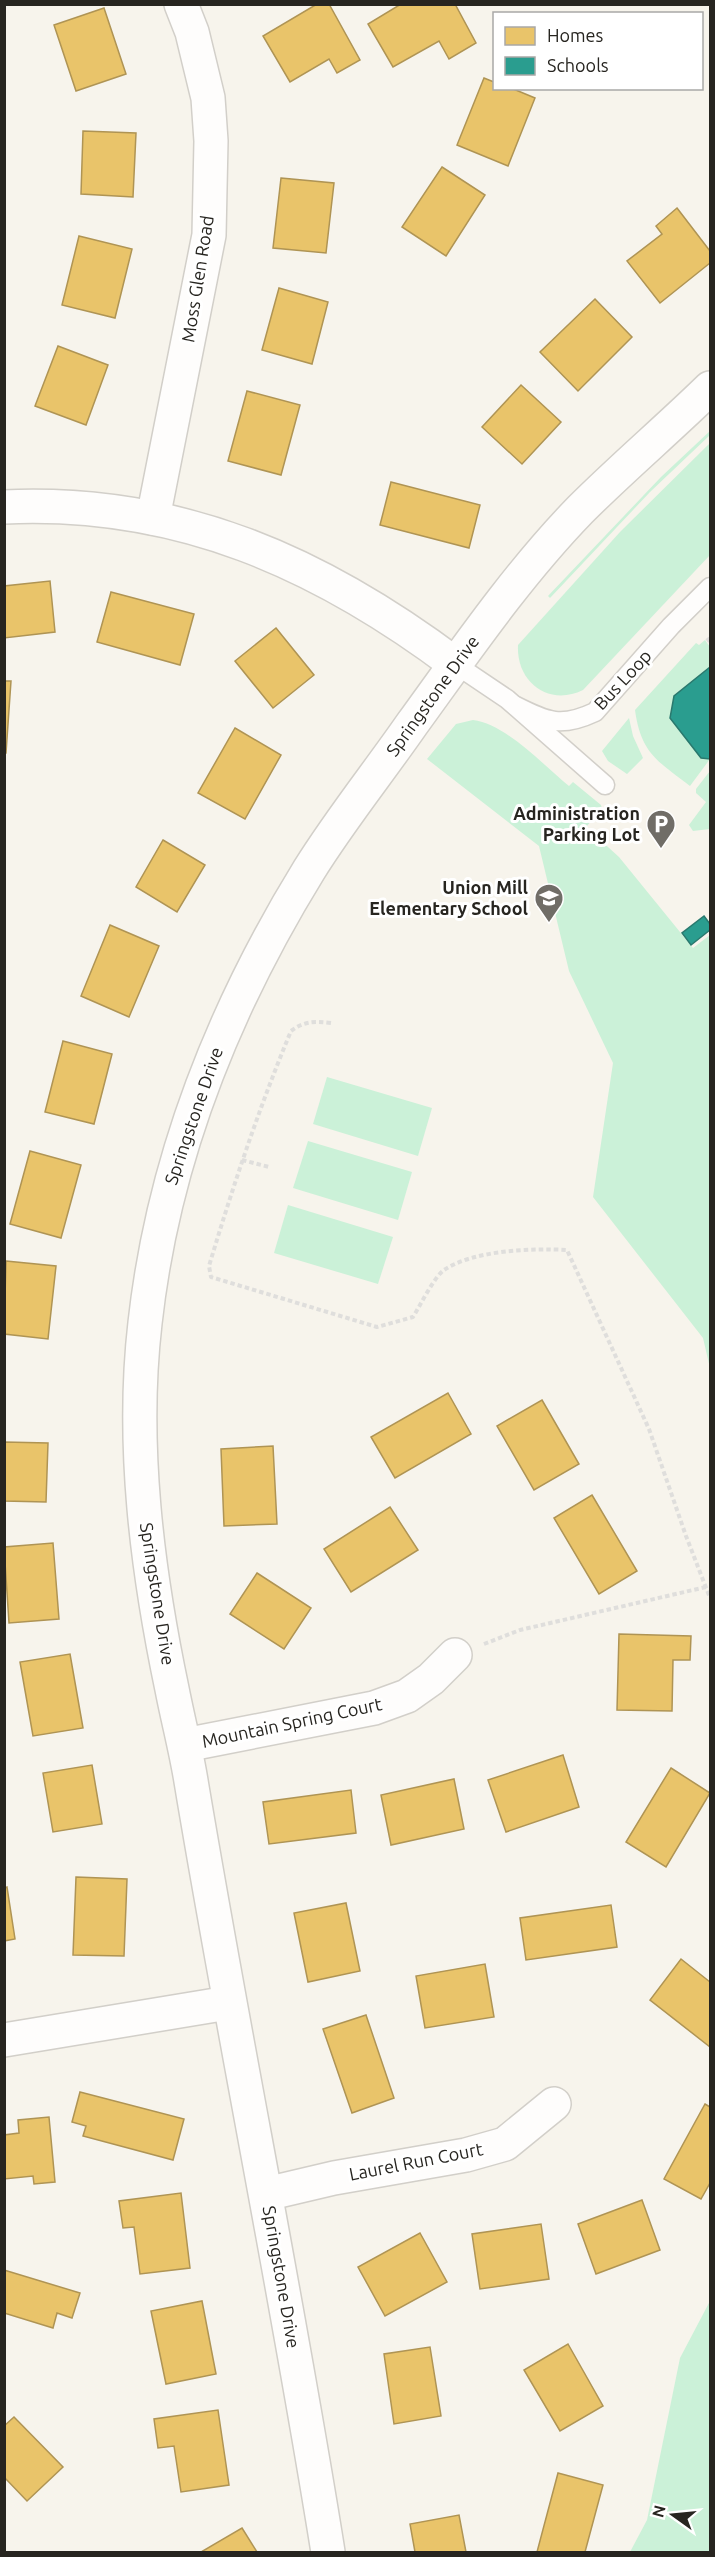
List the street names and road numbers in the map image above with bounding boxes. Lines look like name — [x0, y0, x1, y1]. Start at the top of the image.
street label: Moss Glen Road — [177, 214, 217, 344]
street label: Springstone Drive — [382, 631, 483, 760]
street label: Bus Loop — [590, 645, 655, 713]
street label: Springstone Drive — [160, 1044, 226, 1187]
street label: Springstone Drive — [137, 1521, 179, 1667]
street label: Mountain Spring Court — [200, 1693, 384, 1751]
street label: Laurel Run Court — [347, 2138, 484, 2184]
street label: Springstone Drive — [260, 2204, 304, 2349]

